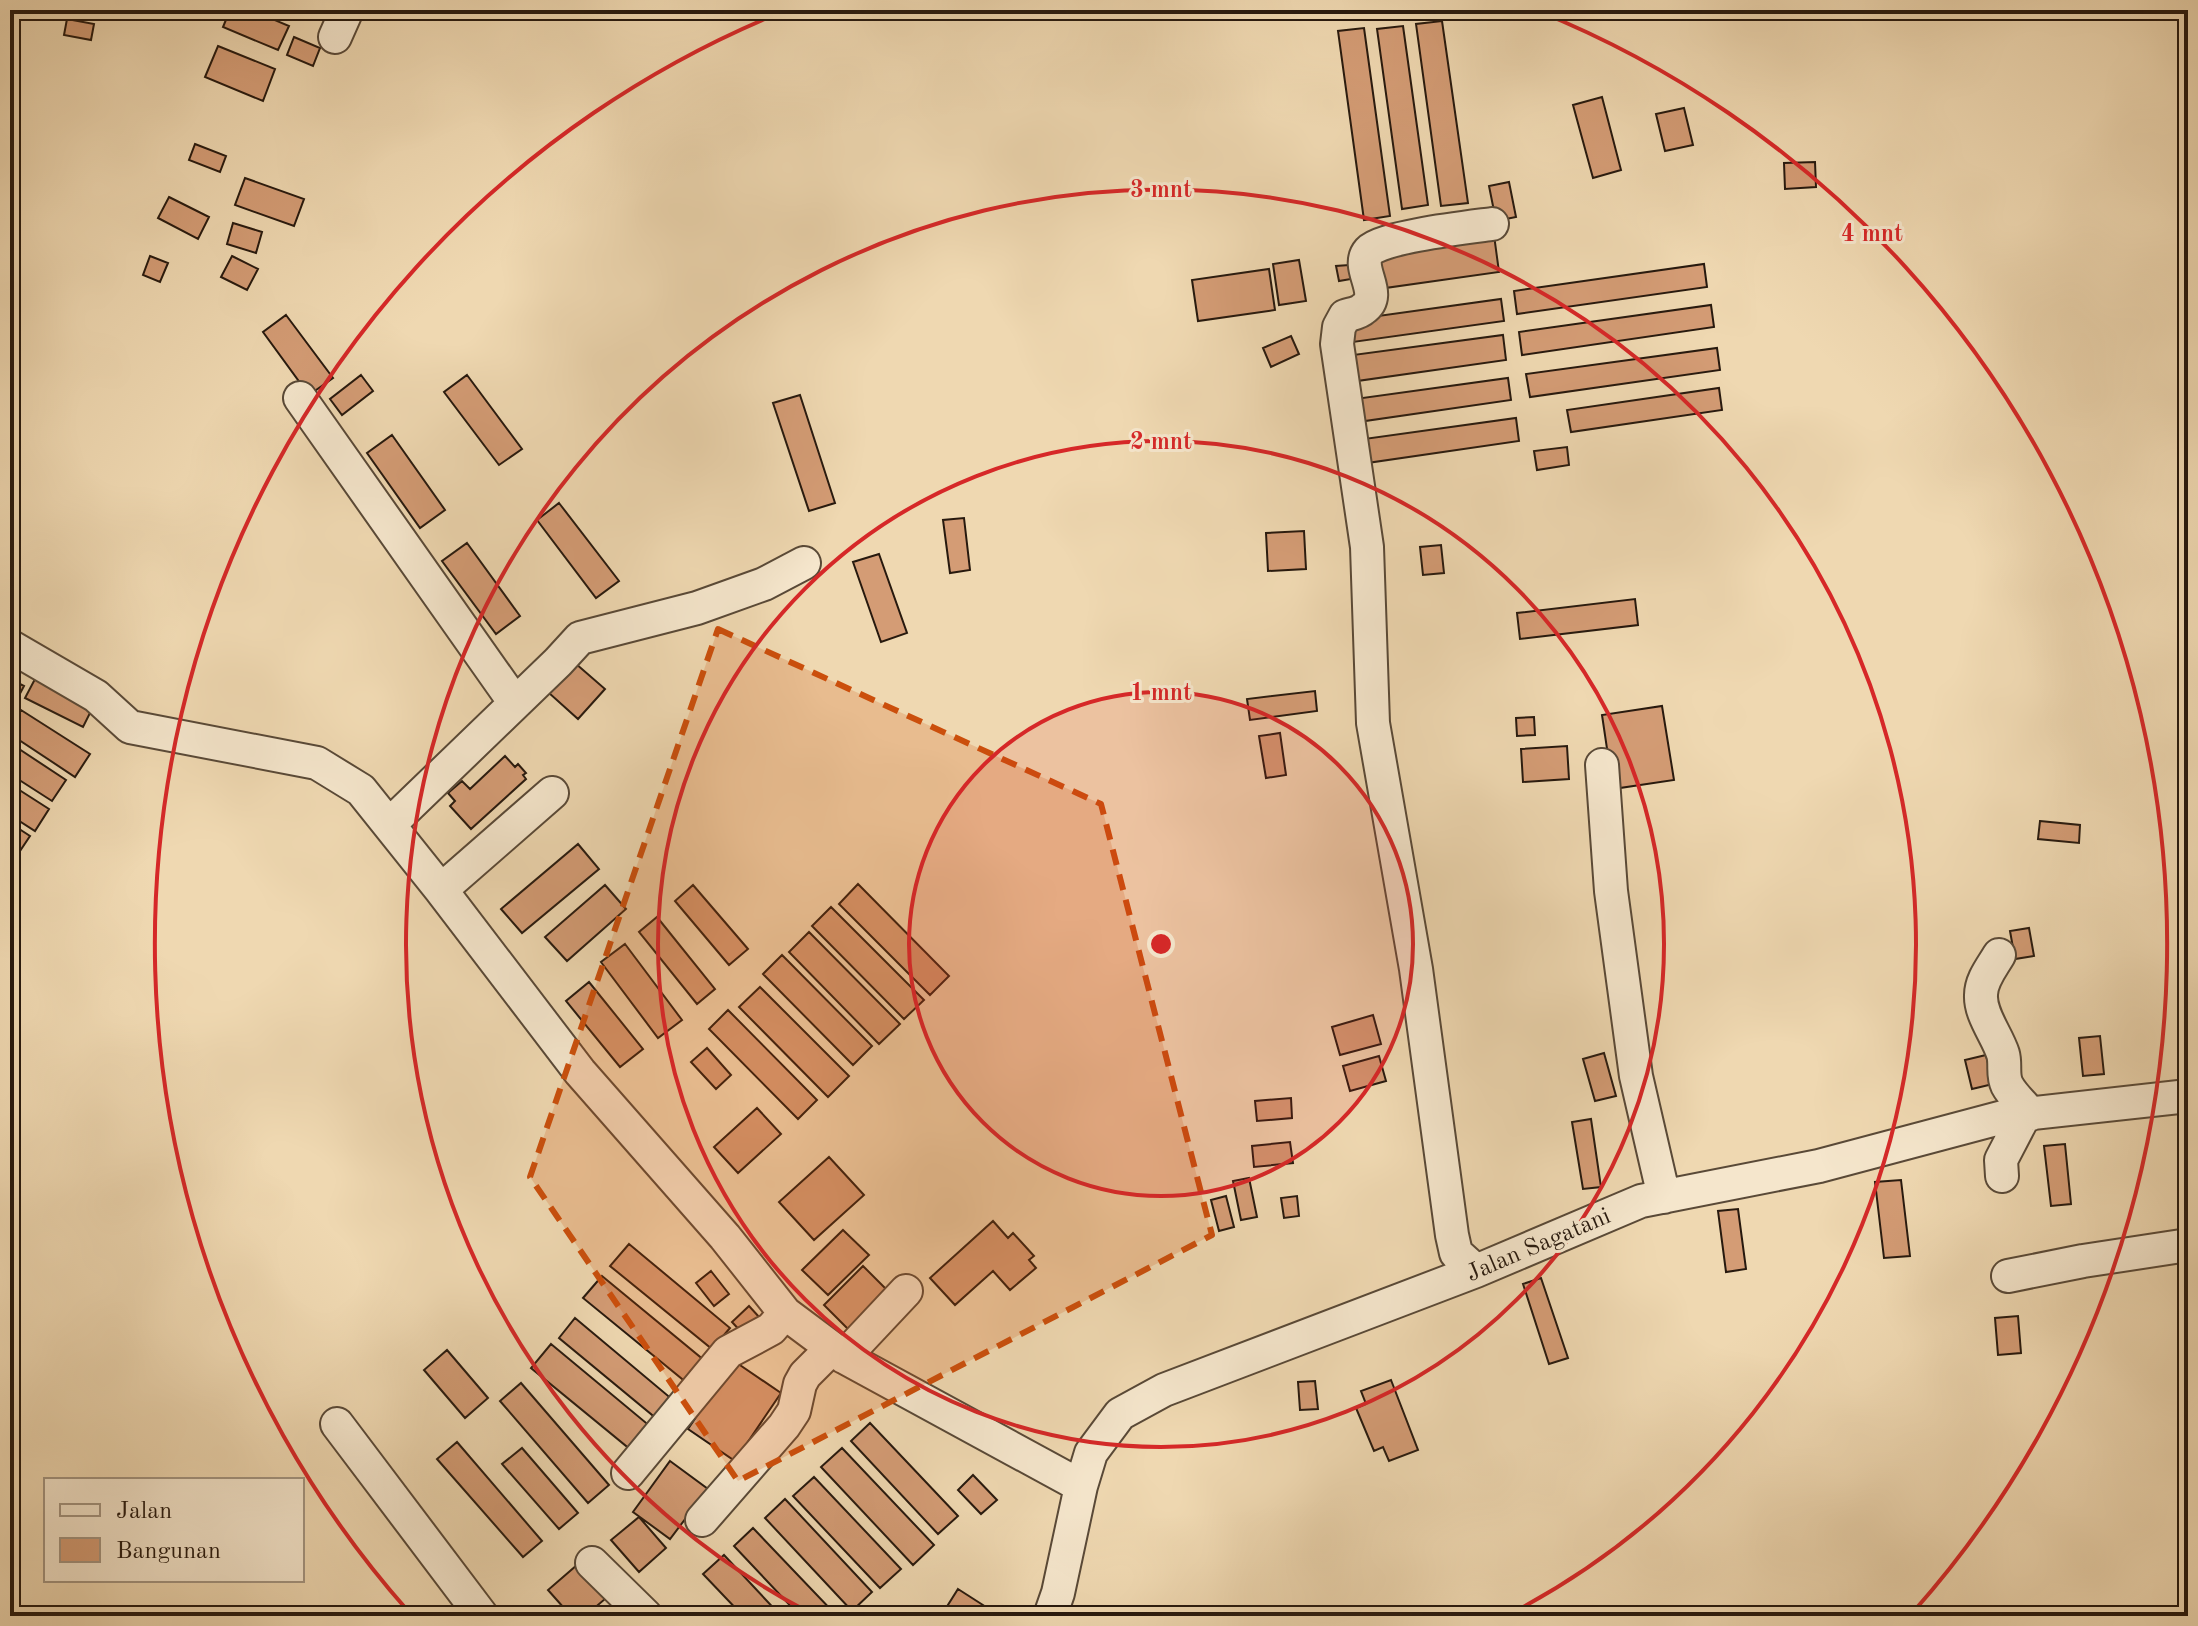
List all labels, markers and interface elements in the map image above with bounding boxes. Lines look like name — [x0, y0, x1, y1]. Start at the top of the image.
text: 3 mnt — [1130, 179, 1192, 203]
text: 4 mnt — [1841, 223, 1903, 247]
text: 2 mnt — [1130, 431, 1192, 455]
text: 1 mnt — [1130, 682, 1192, 706]
centre of rings — [1147, 930, 1175, 958]
street label: Jalan Sagatani — [1463, 1205, 1614, 1287]
legend — [44, 1478, 304, 1582]
text: Jalan — [116, 1500, 172, 1524]
text: Bangunan — [116, 1540, 221, 1564]

